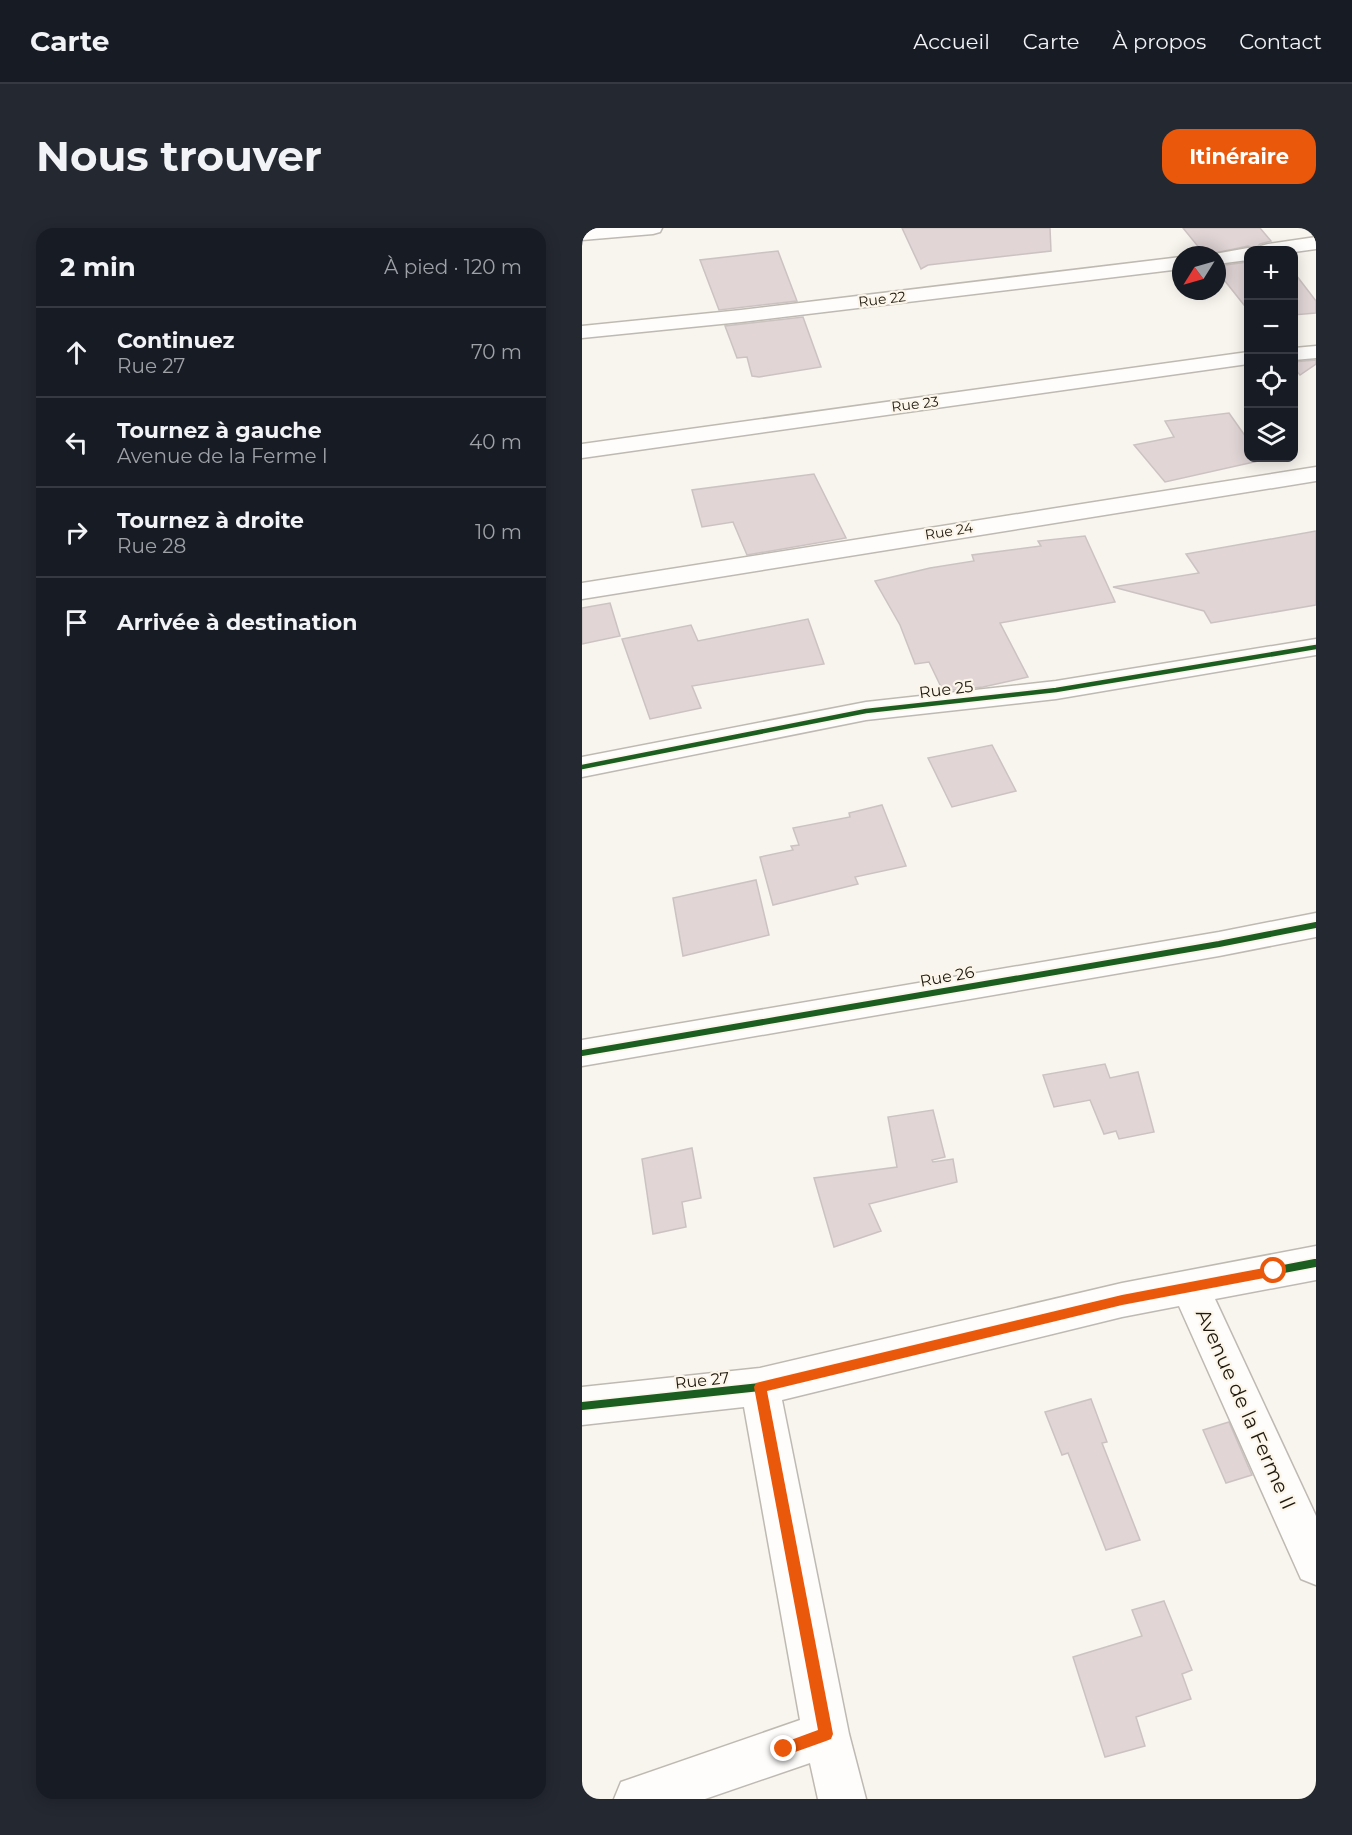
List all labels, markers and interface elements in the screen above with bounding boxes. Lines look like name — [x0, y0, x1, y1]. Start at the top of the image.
text: Carte — [30, 24, 109, 58]
text: Accueil — [913, 29, 990, 54]
text: Carte — [1023, 29, 1079, 54]
text: À propos — [1112, 29, 1206, 54]
text: Contact — [1239, 29, 1322, 54]
button: Itinéraire — [1162, 129, 1316, 184]
text: Nous trouver — [36, 130, 322, 182]
north arrow — [1172, 246, 1226, 300]
map controls — [1244, 246, 1298, 462]
button: + — [1244, 246, 1298, 300]
text: 2 min — [60, 251, 136, 283]
text: À pied · 120 m — [384, 255, 522, 279]
street label: Rue 22 — [857, 287, 907, 311]
button: − — [1244, 300, 1298, 354]
text: Continuez — [117, 327, 234, 354]
icon: ahead — [60, 336, 93, 369]
text: 70 m — [471, 340, 522, 364]
text: Rue 27 — [117, 354, 185, 378]
button: locate — [1244, 354, 1298, 408]
street label: Rue 23 — [890, 392, 940, 416]
button: layers — [1244, 408, 1298, 462]
text: Tournez à gauche — [117, 417, 322, 444]
icon: left — [60, 426, 93, 459]
text: 40 m — [469, 430, 522, 454]
text: Avenue de la Ferme I — [117, 444, 328, 468]
text: Tournez à droite — [117, 507, 304, 534]
icon: right — [60, 516, 93, 549]
street label: Rue 24 — [924, 518, 975, 544]
text: 10 m — [475, 520, 522, 544]
text: Rue 28 — [117, 534, 186, 558]
icon: arrive — [60, 606, 93, 639]
text: Arrivée à destination — [117, 609, 357, 636]
street label: Rue 25 — [918, 677, 974, 702]
street label: Rue 26 — [918, 962, 976, 991]
route start — [1260, 1257, 1286, 1283]
street label: Avenue de la Ferme II — [1191, 1305, 1301, 1513]
street label: Rue 27 — [674, 1368, 730, 1393]
route end — [770, 1735, 796, 1761]

